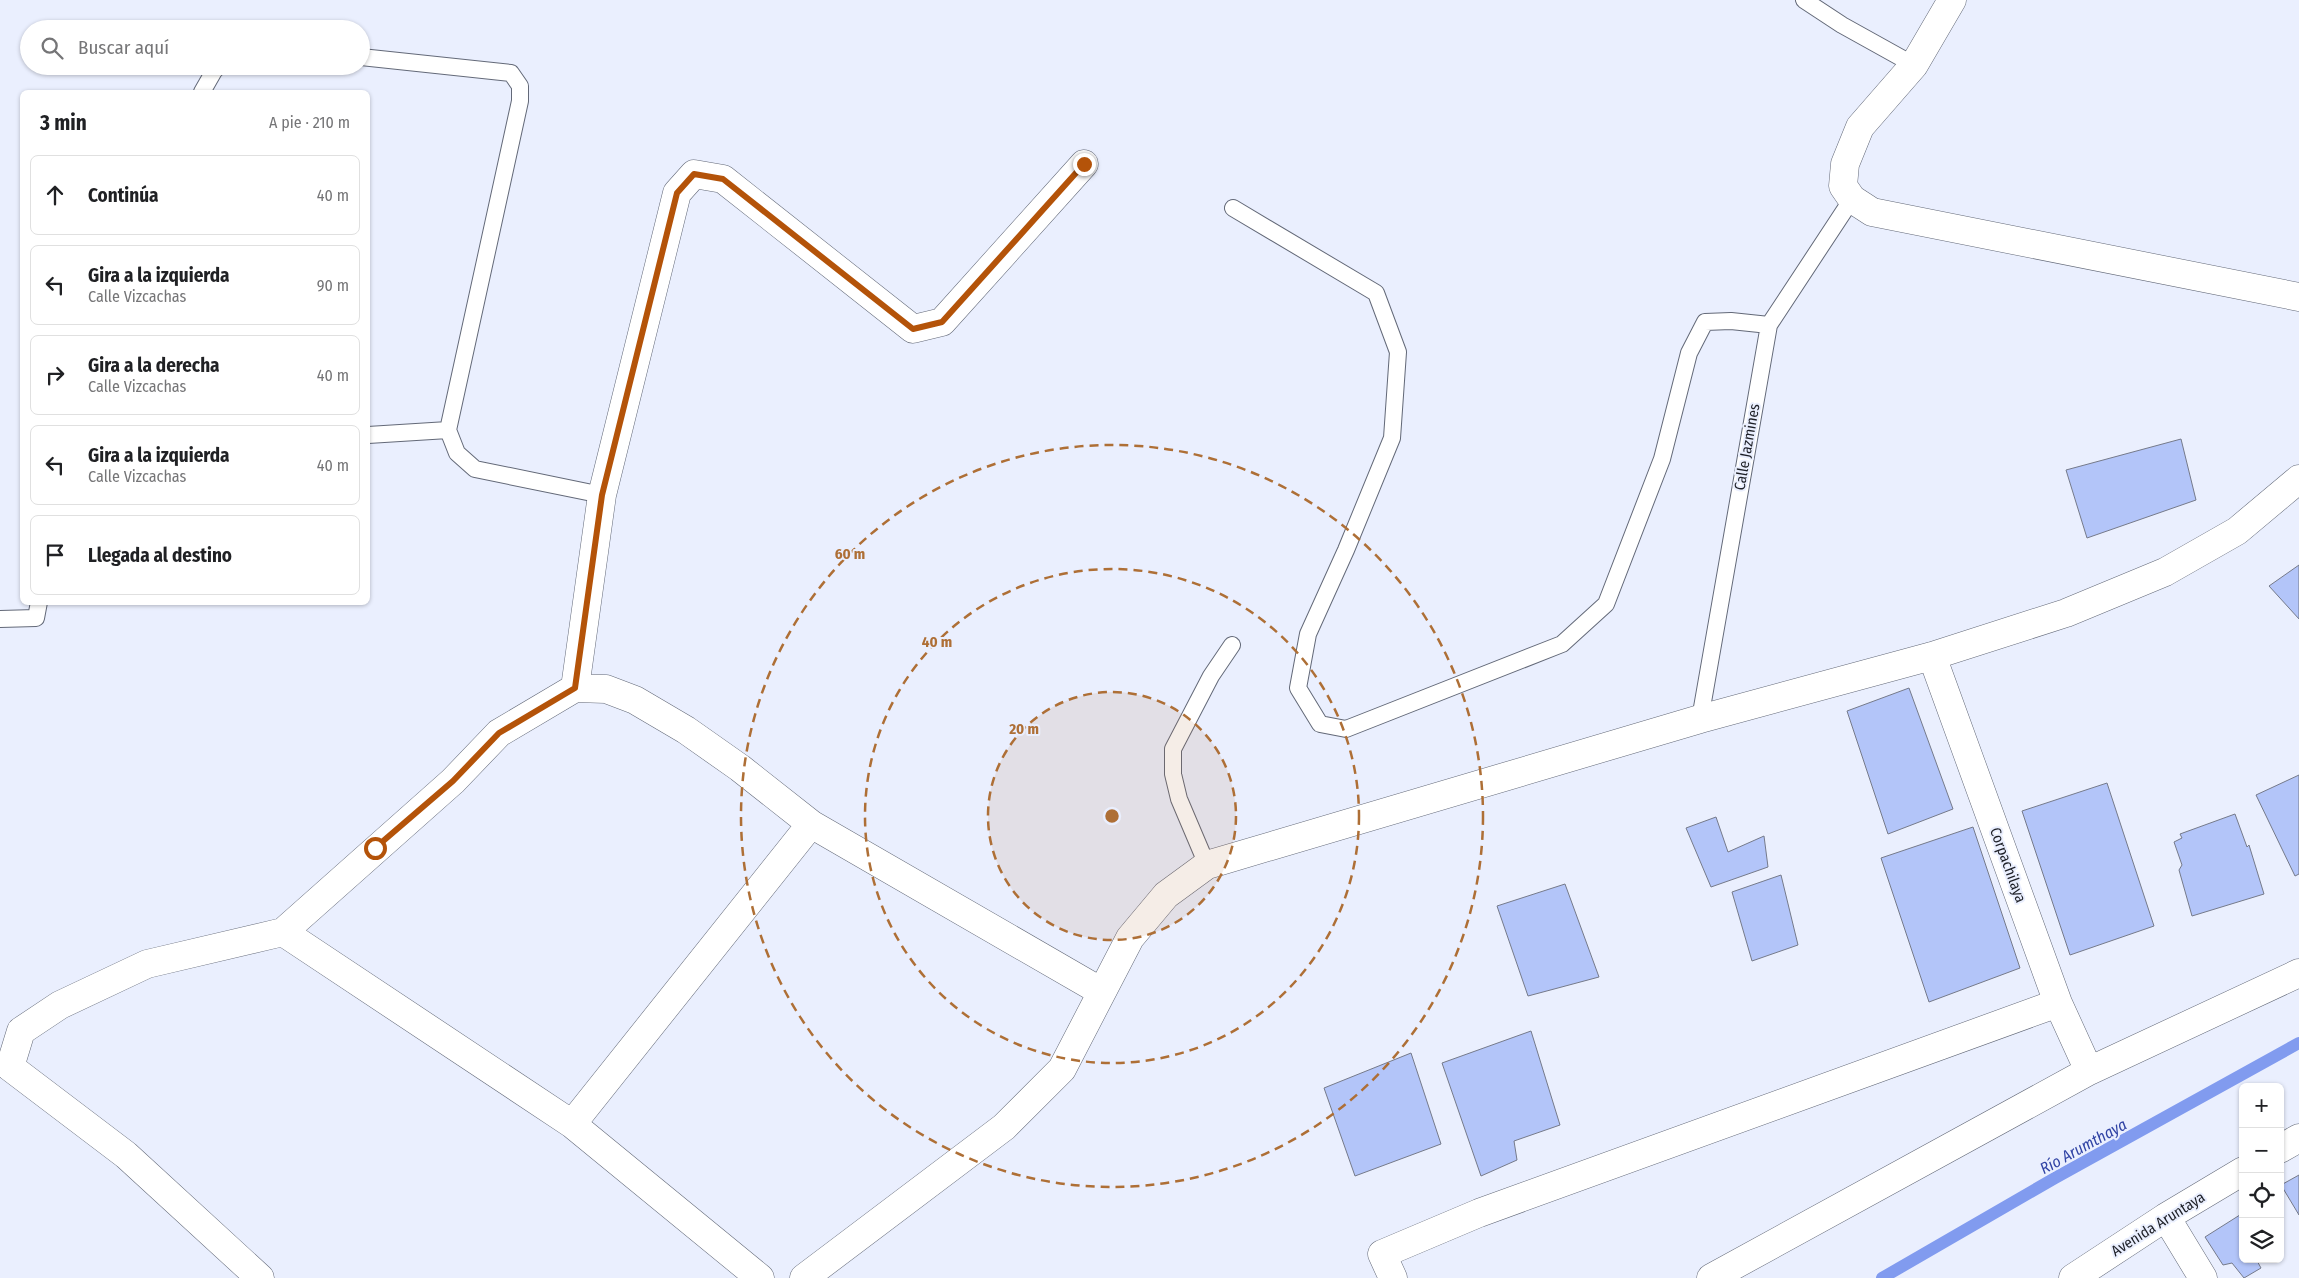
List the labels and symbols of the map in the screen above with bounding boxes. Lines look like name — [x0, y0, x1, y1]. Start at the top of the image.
route end — [1073, 153, 1096, 176]
street label: Calle Jazmines — [1731, 402, 1763, 492]
text: 60 m — [835, 545, 865, 563]
text: 40 m — [922, 633, 952, 651]
text: 20 m — [1008, 720, 1039, 738]
centre of rings — [1103, 807, 1121, 825]
street label: Corpachilaya — [1986, 825, 2030, 905]
route start — [364, 837, 387, 860]
water label: Río Arumthaya — [2037, 1115, 2130, 1178]
street label: Avenida Aruntaya — [2108, 1188, 2208, 1260]

